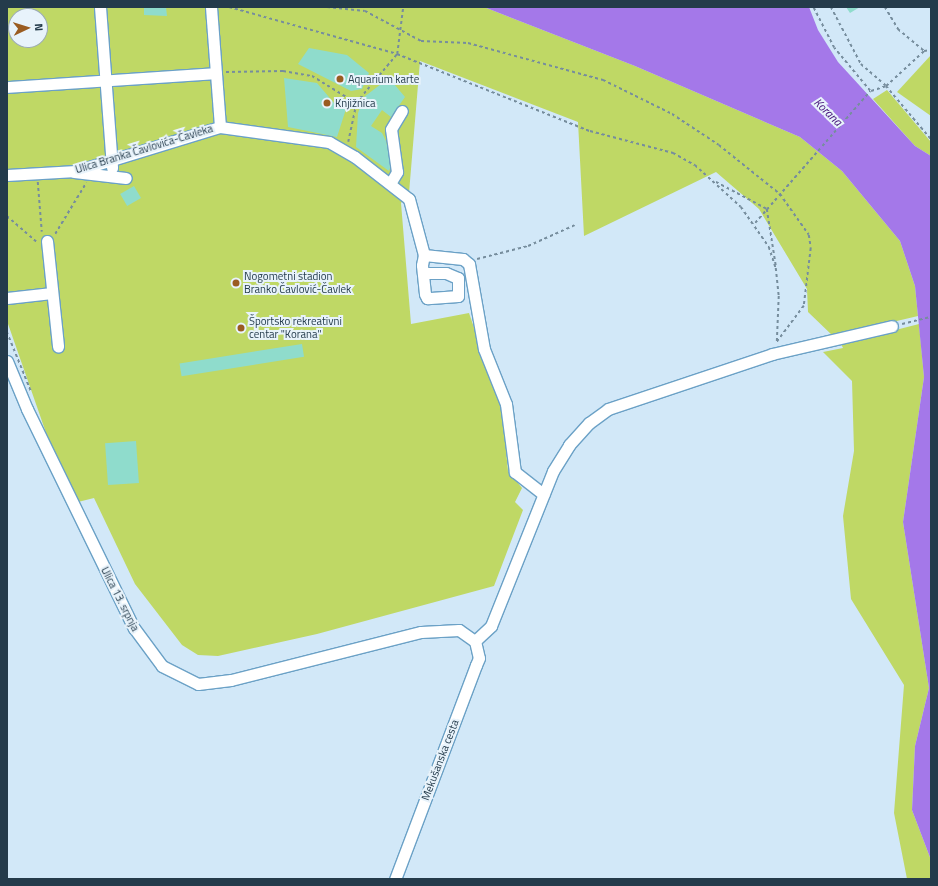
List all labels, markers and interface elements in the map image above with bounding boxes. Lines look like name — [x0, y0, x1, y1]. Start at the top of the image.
north arrow — [8, 8, 48, 48]
text: N — [31, 23, 47, 32]
place label: Aquarium karte — [348, 72, 419, 86]
marker: Aquarium karte — [335, 74, 345, 84]
water label: Korana — [811, 95, 845, 129]
place label: Knjižnica — [335, 96, 376, 110]
marker: Knjižnica — [322, 98, 332, 108]
street label: Ulica Branka Čavlovića-Čavleka — [74, 122, 214, 176]
place label: Nogometni stadion Branko Čavlović-Čavlek — [244, 270, 351, 296]
marker: Nogometni stadion Branko Čavlović-Čavlek — [231, 278, 241, 288]
place label: Športsko rekreativni centar "Korana" — [249, 315, 342, 341]
marker: Športsko rekreativni centar "Korana" — [236, 323, 246, 333]
street label: Ulica 13. srpnja — [98, 565, 142, 633]
street label: Mekušanska cesta — [419, 718, 461, 802]

